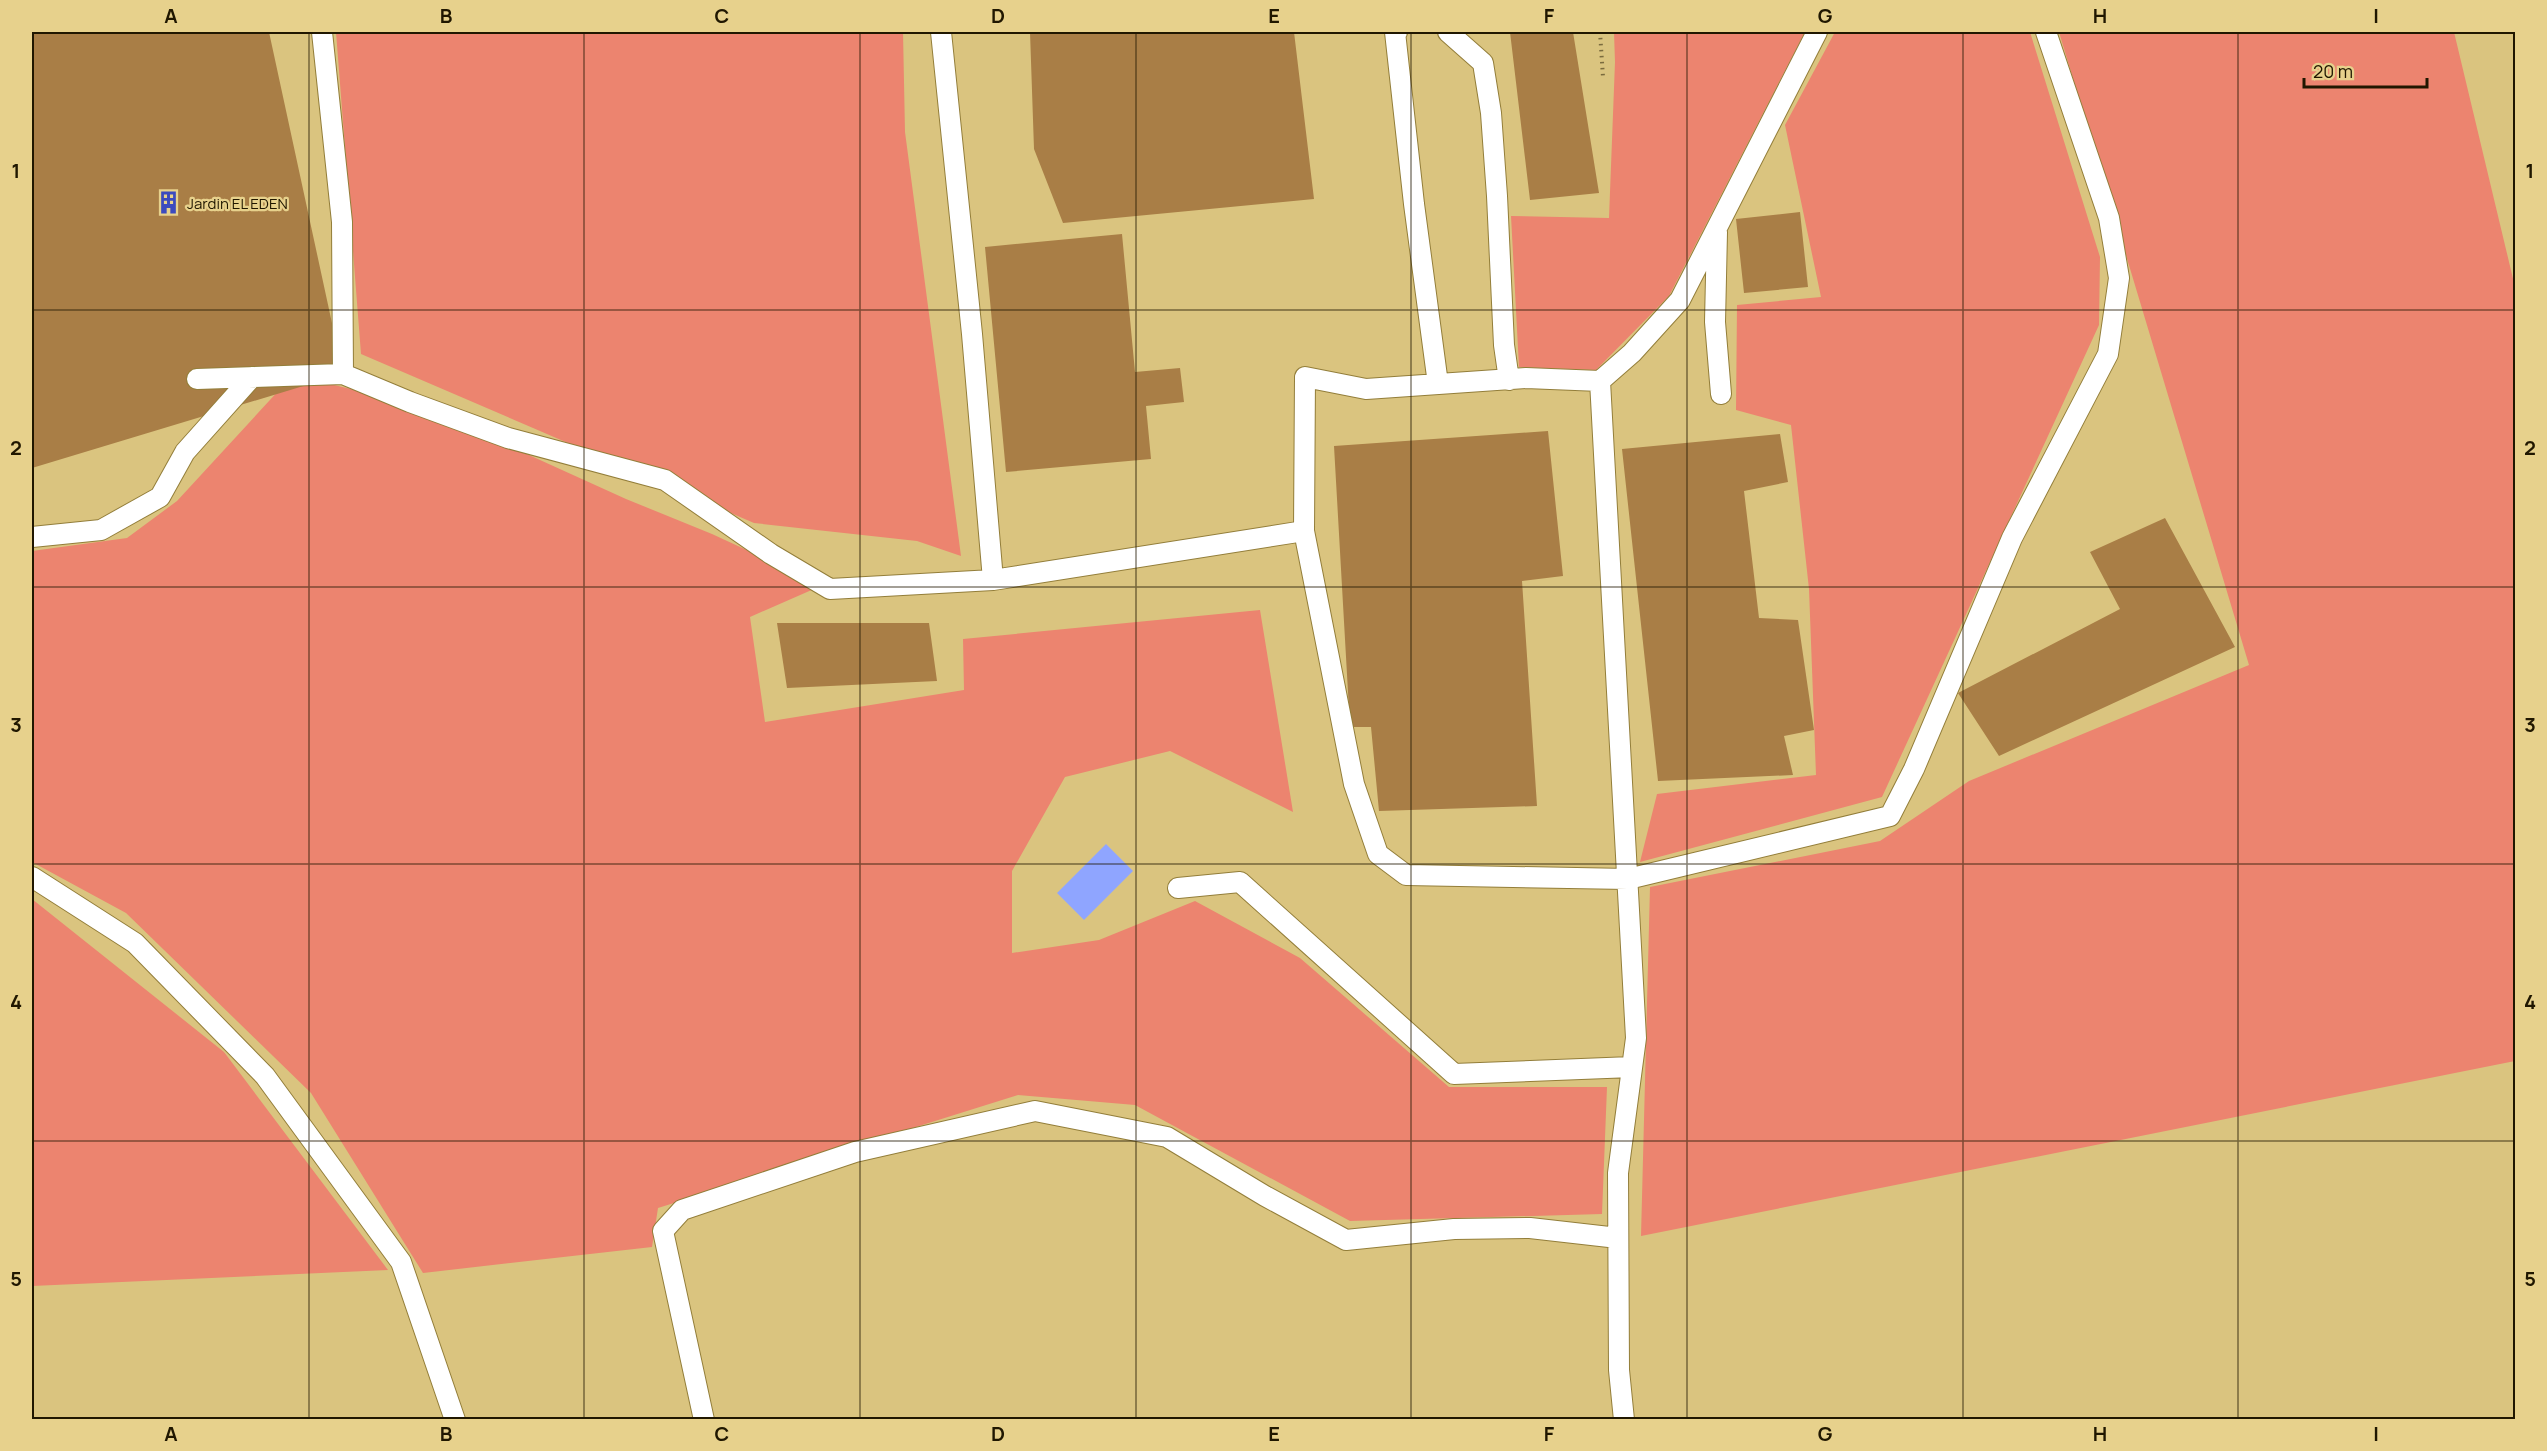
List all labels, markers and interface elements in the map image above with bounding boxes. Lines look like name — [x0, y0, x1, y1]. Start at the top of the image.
text: A — [164, 2, 178, 29]
text: B — [440, 2, 453, 29]
text: C — [715, 2, 729, 29]
text: D — [991, 2, 1005, 29]
text: E — [1268, 2, 1280, 29]
text: F — [1544, 2, 1555, 29]
text: G — [1818, 2, 1833, 29]
text: H — [2093, 2, 2107, 29]
text: I — [2373, 2, 2379, 29]
scale bar — [2304, 51, 2427, 89]
text: 20 m — [2313, 59, 2353, 83]
text: 1 — [12, 157, 20, 184]
text: 1 — [2526, 157, 2534, 184]
building icon: Jardin EL EDEN — [156, 190, 182, 216]
place label: Jardin EL EDEN — [187, 193, 288, 214]
text: 2 — [10, 434, 22, 461]
text: 2 — [2524, 434, 2536, 461]
text: 3 — [10, 711, 22, 738]
text: 3 — [2524, 711, 2536, 738]
text: 4 — [10, 988, 22, 1015]
text: 4 — [2524, 988, 2536, 1015]
text: 5 — [10, 1265, 22, 1292]
text: 5 — [2524, 1265, 2536, 1292]
text: A — [164, 1420, 178, 1447]
text: B — [440, 1420, 453, 1447]
text: C — [715, 1420, 729, 1447]
text: D — [991, 1420, 1005, 1447]
text: E — [1268, 1420, 1280, 1447]
text: F — [1544, 1420, 1555, 1447]
text: G — [1818, 1420, 1833, 1447]
text: H — [2093, 1420, 2107, 1447]
text: I — [2373, 1420, 2379, 1447]

